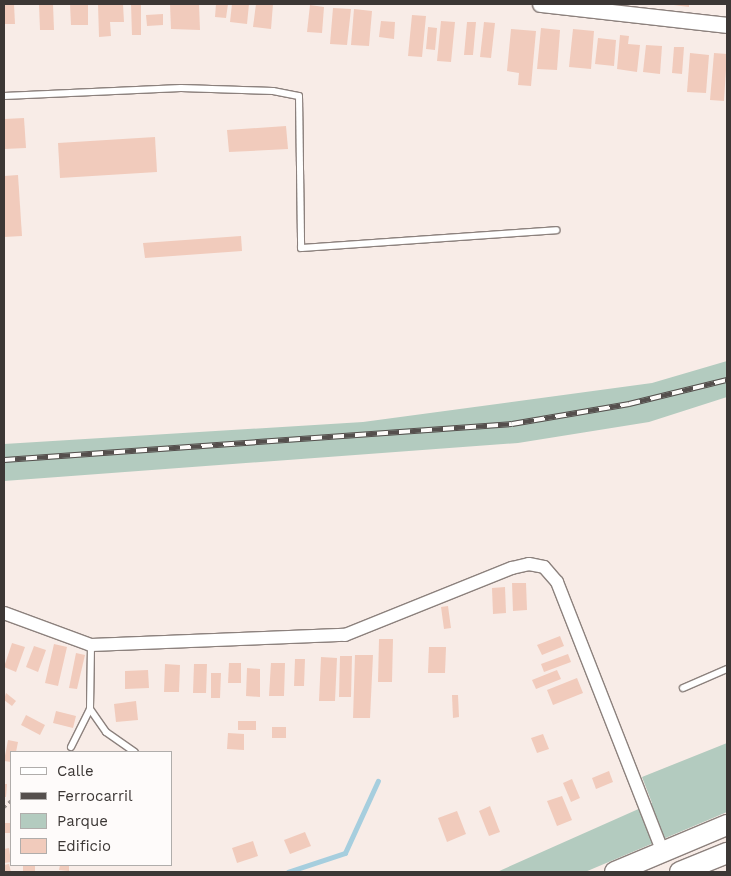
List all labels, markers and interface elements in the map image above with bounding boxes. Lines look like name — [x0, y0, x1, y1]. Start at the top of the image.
legend — [10, 751, 172, 866]
text: Calle — [57, 762, 94, 780]
text: Ferrocarril — [57, 787, 133, 805]
text: Parque — [57, 812, 108, 830]
text: Edificio — [57, 837, 111, 855]

